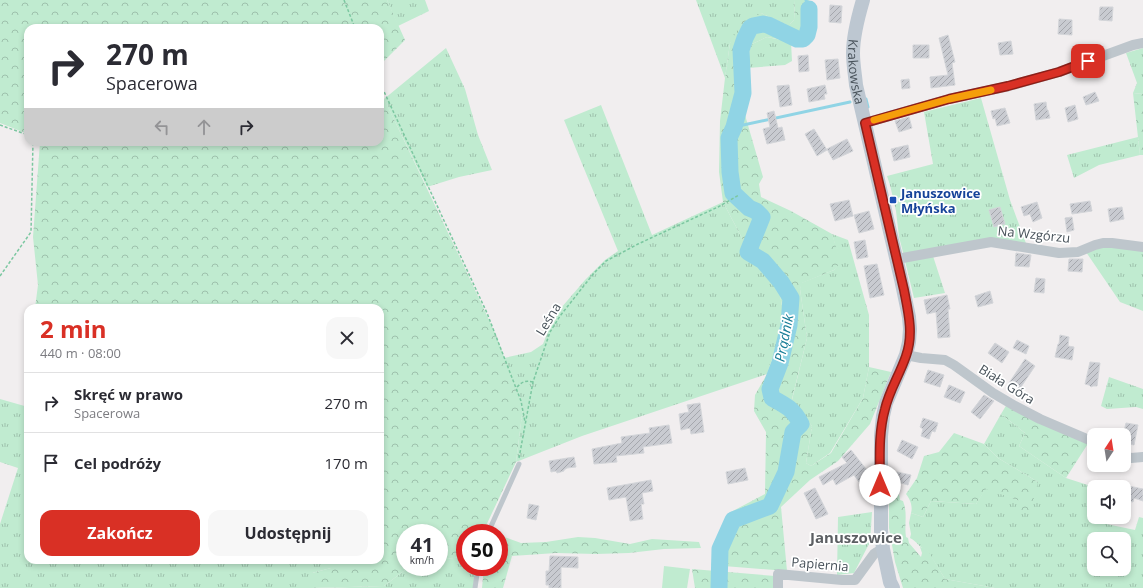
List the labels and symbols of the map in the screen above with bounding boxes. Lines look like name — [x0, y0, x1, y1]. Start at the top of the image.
street label: Krakowska — [844, 38, 869, 106]
pin — [1071, 44, 1105, 78]
place label: Januszowice Młyńska — [900, 184, 981, 217]
marker: Januszowice Młyńska — [888, 195, 898, 205]
street label: Na Wzgórzu — [997, 221, 1071, 247]
street label: Leśna — [531, 299, 565, 339]
water label: Prądnik — [770, 311, 798, 363]
street label: Biała Góra — [976, 360, 1038, 408]
north arrow — [1087, 428, 1131, 472]
position arrow — [859, 464, 901, 506]
speed limit sign: 50 — [456, 524, 508, 576]
district label: Januszowice — [808, 527, 902, 547]
street label: Papiernia — [791, 553, 849, 575]

